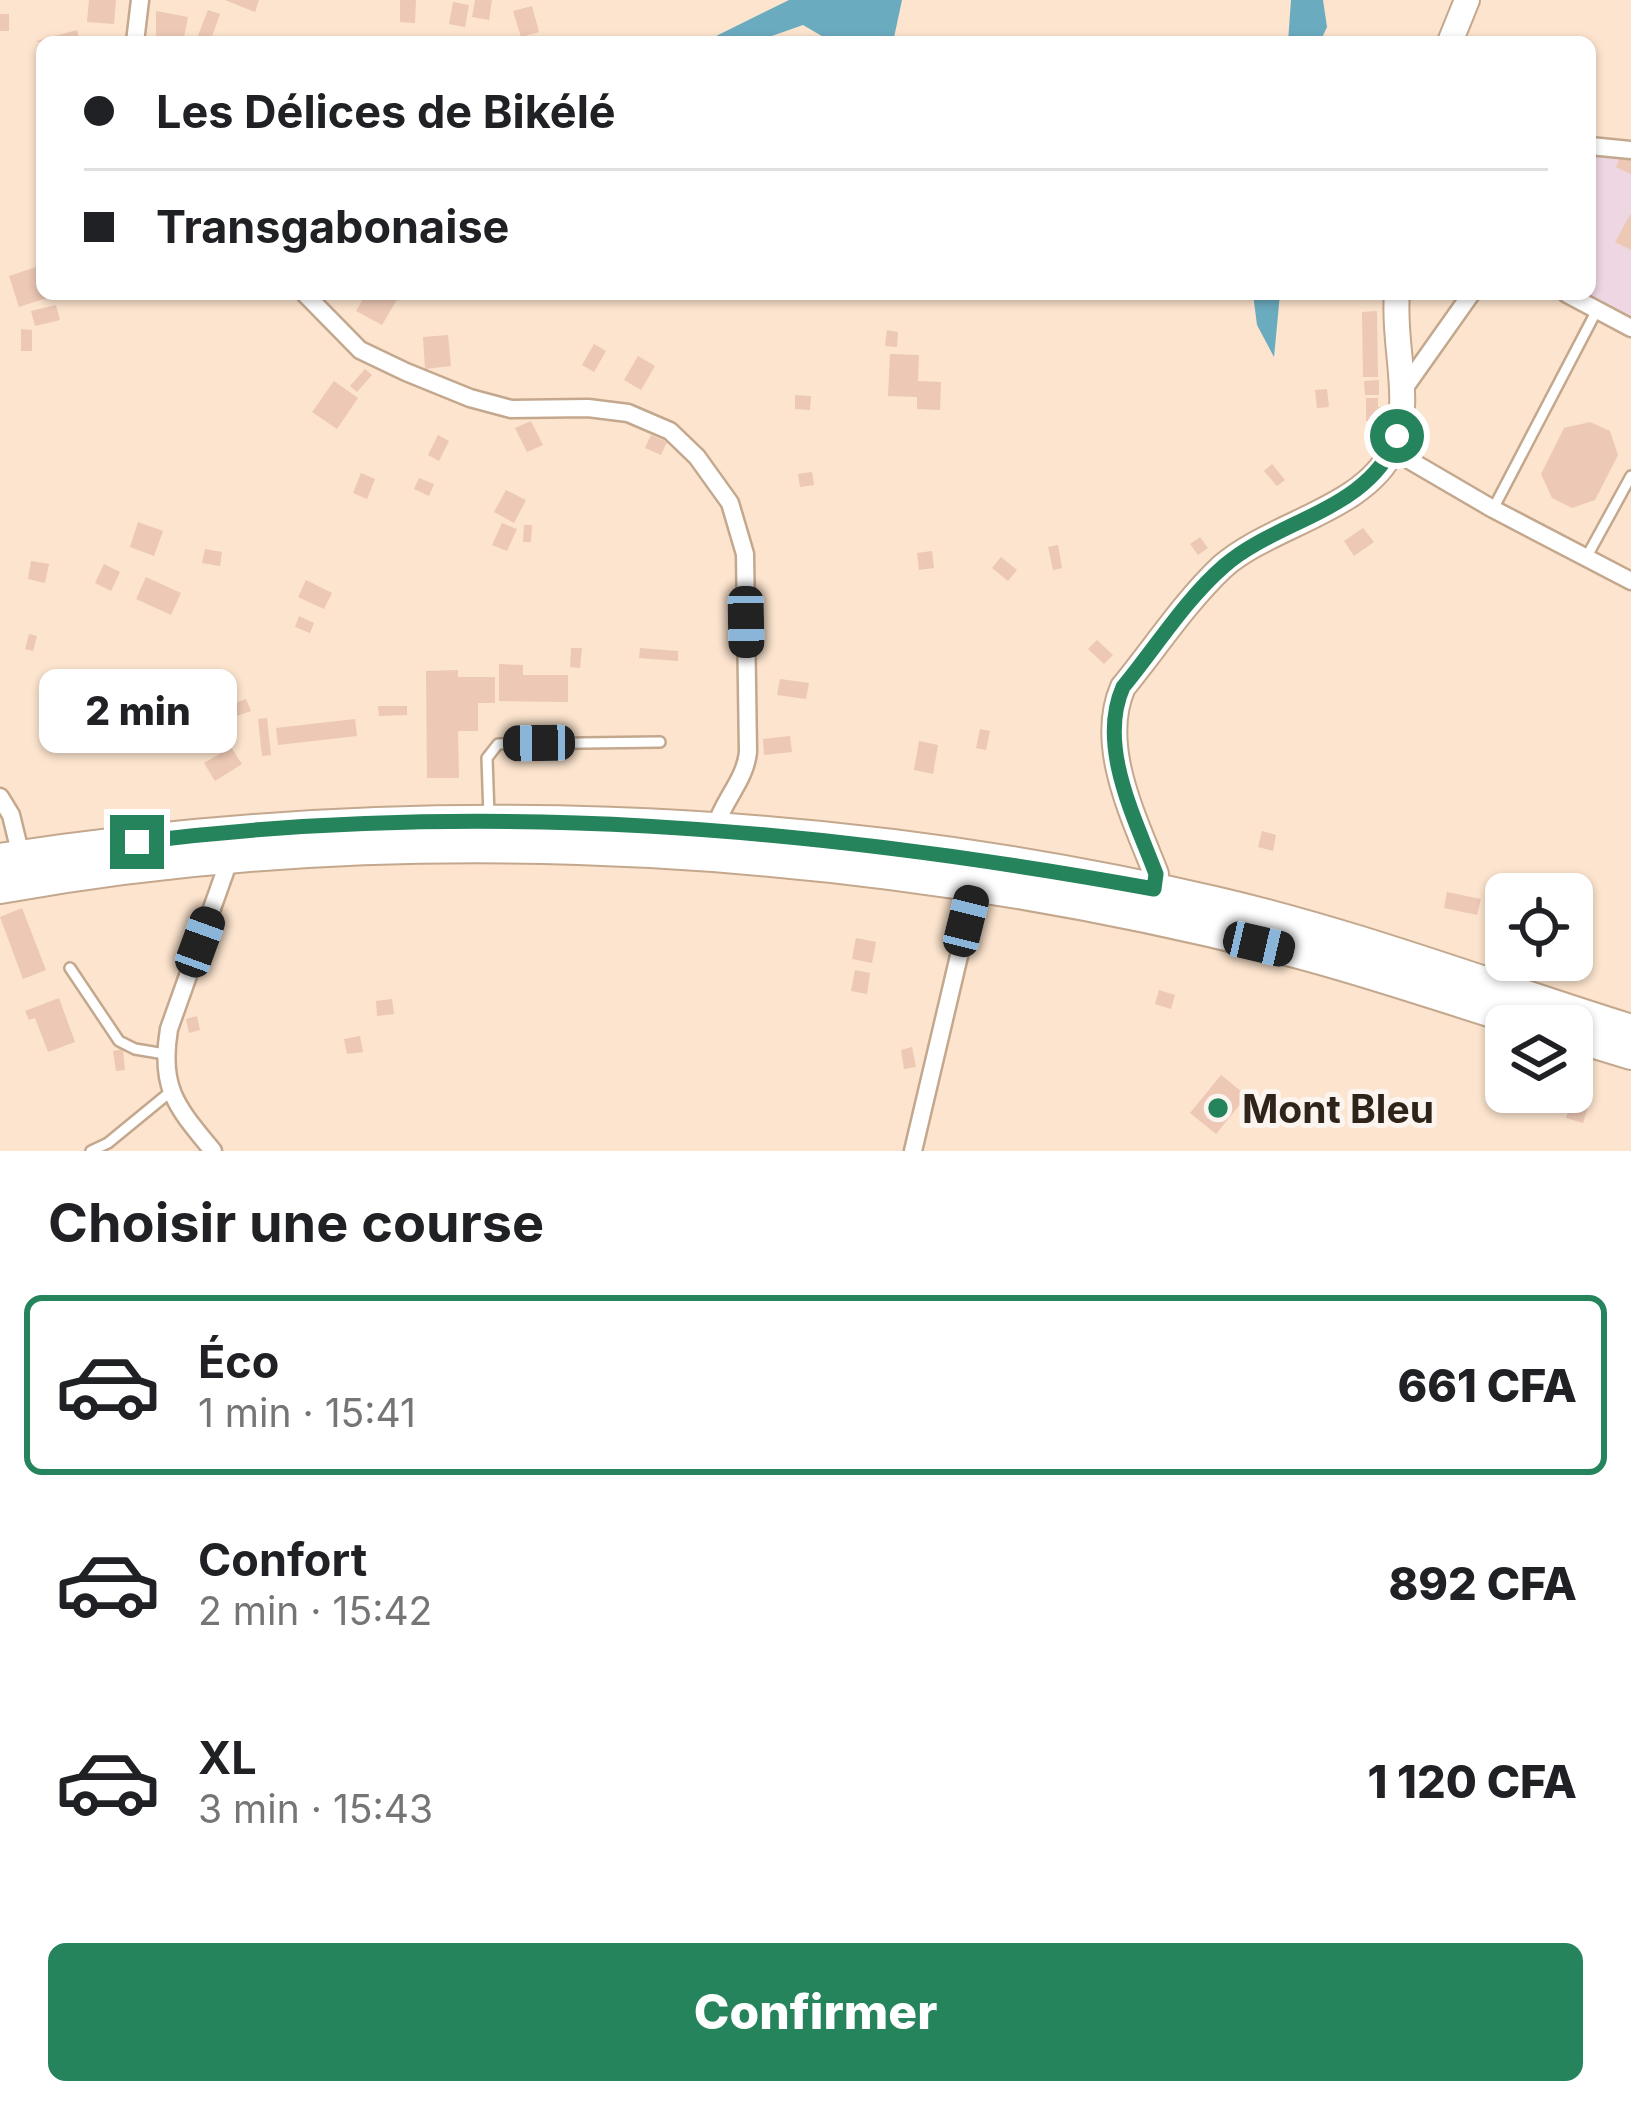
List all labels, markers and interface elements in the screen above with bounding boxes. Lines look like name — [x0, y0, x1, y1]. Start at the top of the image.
text: Les Délices de Bikélé — [156, 84, 616, 139]
text: Transgabonaise — [156, 199, 509, 254]
route start — [1370, 409, 1424, 463]
car — [727, 586, 765, 658]
callout: 2 min — [38, 668, 236, 752]
text: 2 min — [85, 687, 191, 734]
car — [503, 724, 575, 762]
route end — [110, 815, 164, 869]
map controls — [1485, 873, 1593, 1113]
button: locate — [1485, 873, 1593, 981]
car — [940, 882, 992, 960]
car — [171, 902, 229, 982]
car — [1220, 918, 1298, 970]
button: layers — [1485, 1005, 1593, 1113]
place label: Mont Bleu — [1242, 1085, 1434, 1132]
marker: Mont Bleu — [1205, 1095, 1231, 1121]
text: Choisir une course — [48, 1190, 544, 1255]
icon: car — [54, 1331, 162, 1439]
text: Éco — [198, 1334, 279, 1389]
text: 661 CFA — [1397, 1358, 1577, 1413]
text: 1 min · 15:41 — [198, 1389, 416, 1436]
icon: car — [54, 1529, 162, 1637]
text: Confort — [198, 1532, 367, 1587]
text: 892 CFA — [1388, 1556, 1577, 1611]
text: 2 min · 15:42 — [198, 1587, 432, 1634]
icon: car — [54, 1727, 162, 1835]
text: XL — [198, 1730, 257, 1785]
text: 1 120 CFA — [1367, 1754, 1577, 1809]
text: 3 min · 15:43 — [198, 1785, 433, 1832]
button: Confirmer — [48, 1943, 1583, 2081]

